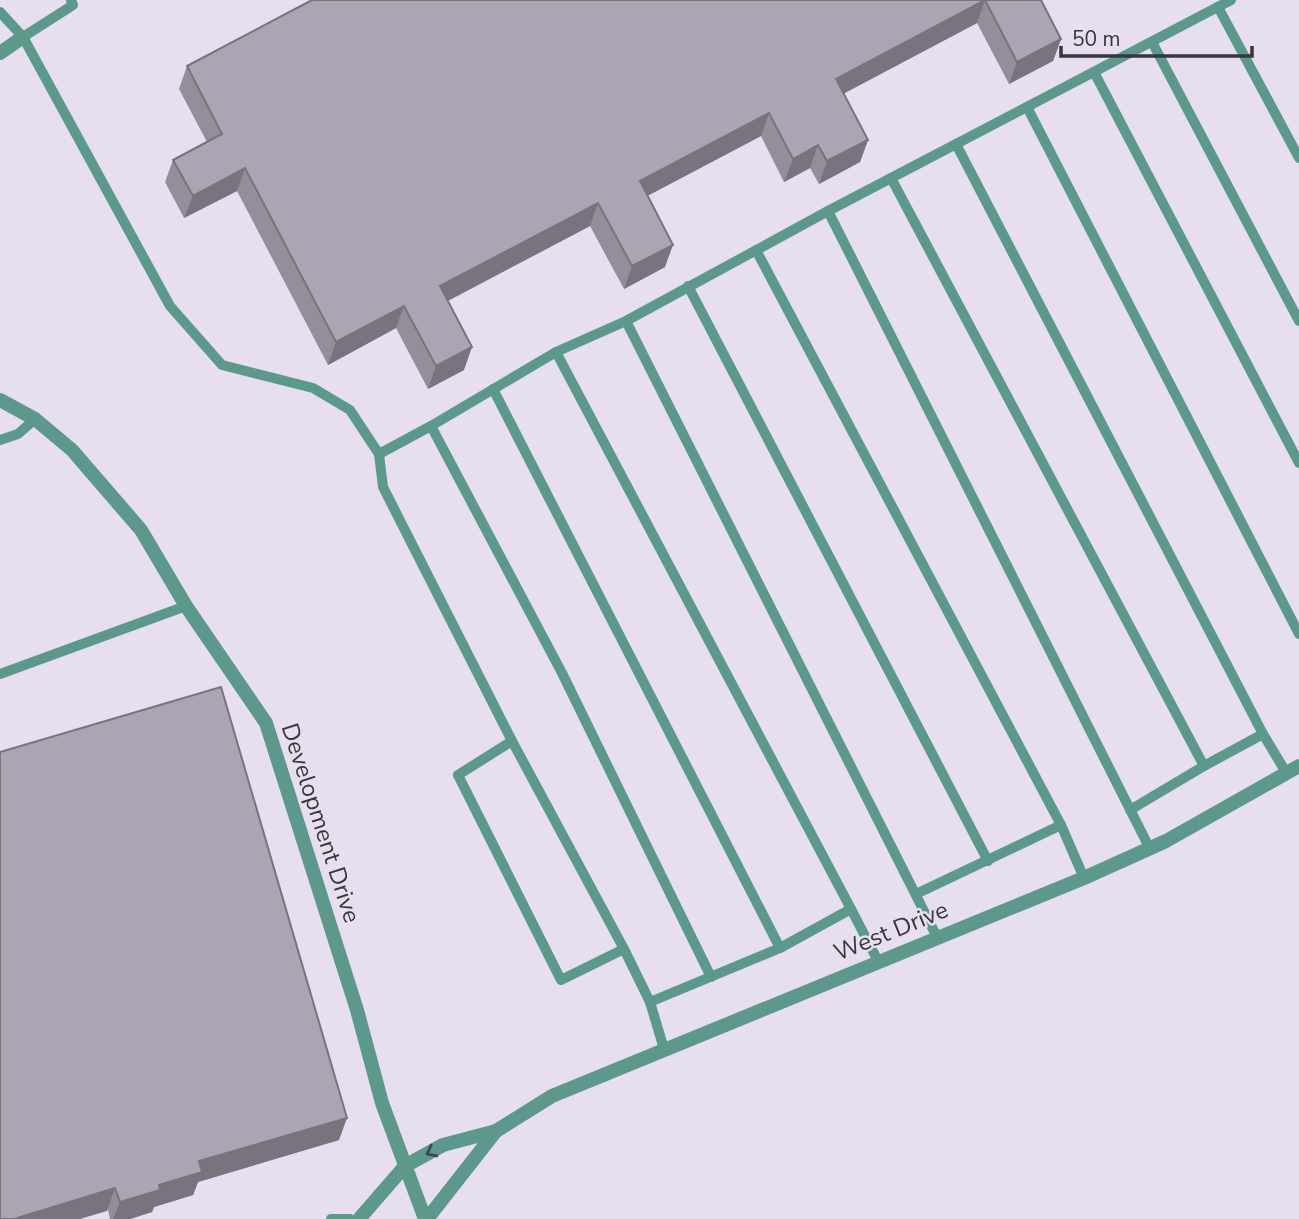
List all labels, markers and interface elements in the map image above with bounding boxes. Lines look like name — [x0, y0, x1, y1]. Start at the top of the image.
scale bar — [1061, 14, 1252, 58]
text: 50 m — [1072, 25, 1121, 53]
street label: Development Drive — [274, 719, 368, 927]
street label: West Drive — [829, 894, 953, 968]
one-way arrow — [426, 1144, 438, 1157]

